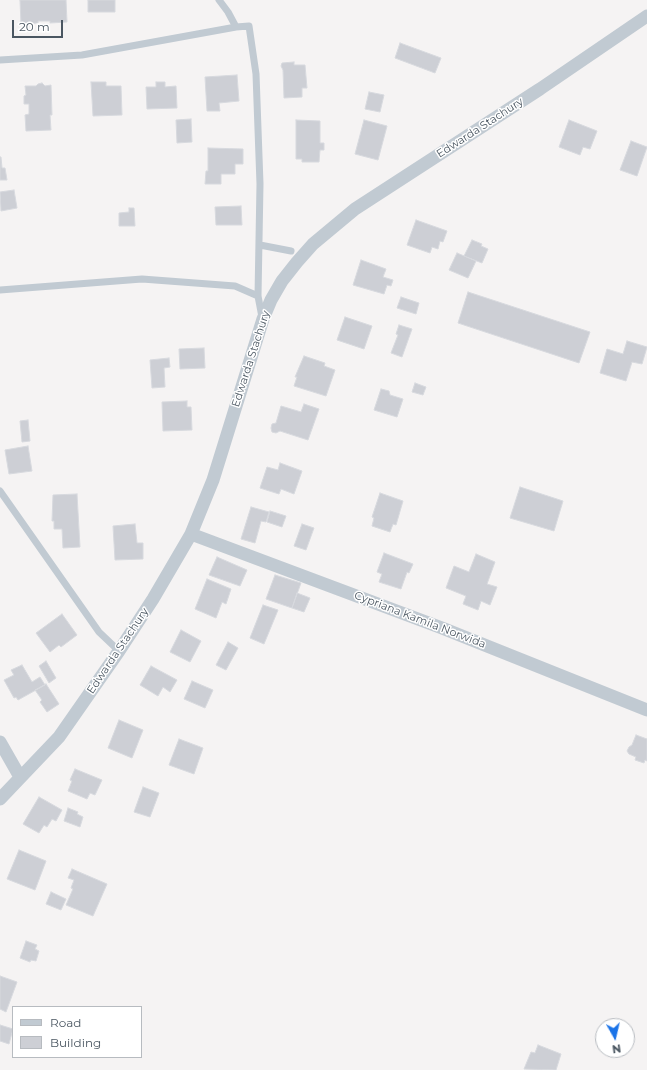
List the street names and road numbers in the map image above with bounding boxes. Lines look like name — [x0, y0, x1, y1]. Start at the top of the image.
street label: Edwarda Stachury — [434, 95, 526, 161]
street label: Edwarda Stachury — [229, 309, 273, 409]
street label: Cypriana Kamila Norwida — [352, 589, 488, 651]
street label: Edwarda Stachury — [84, 606, 152, 696]

